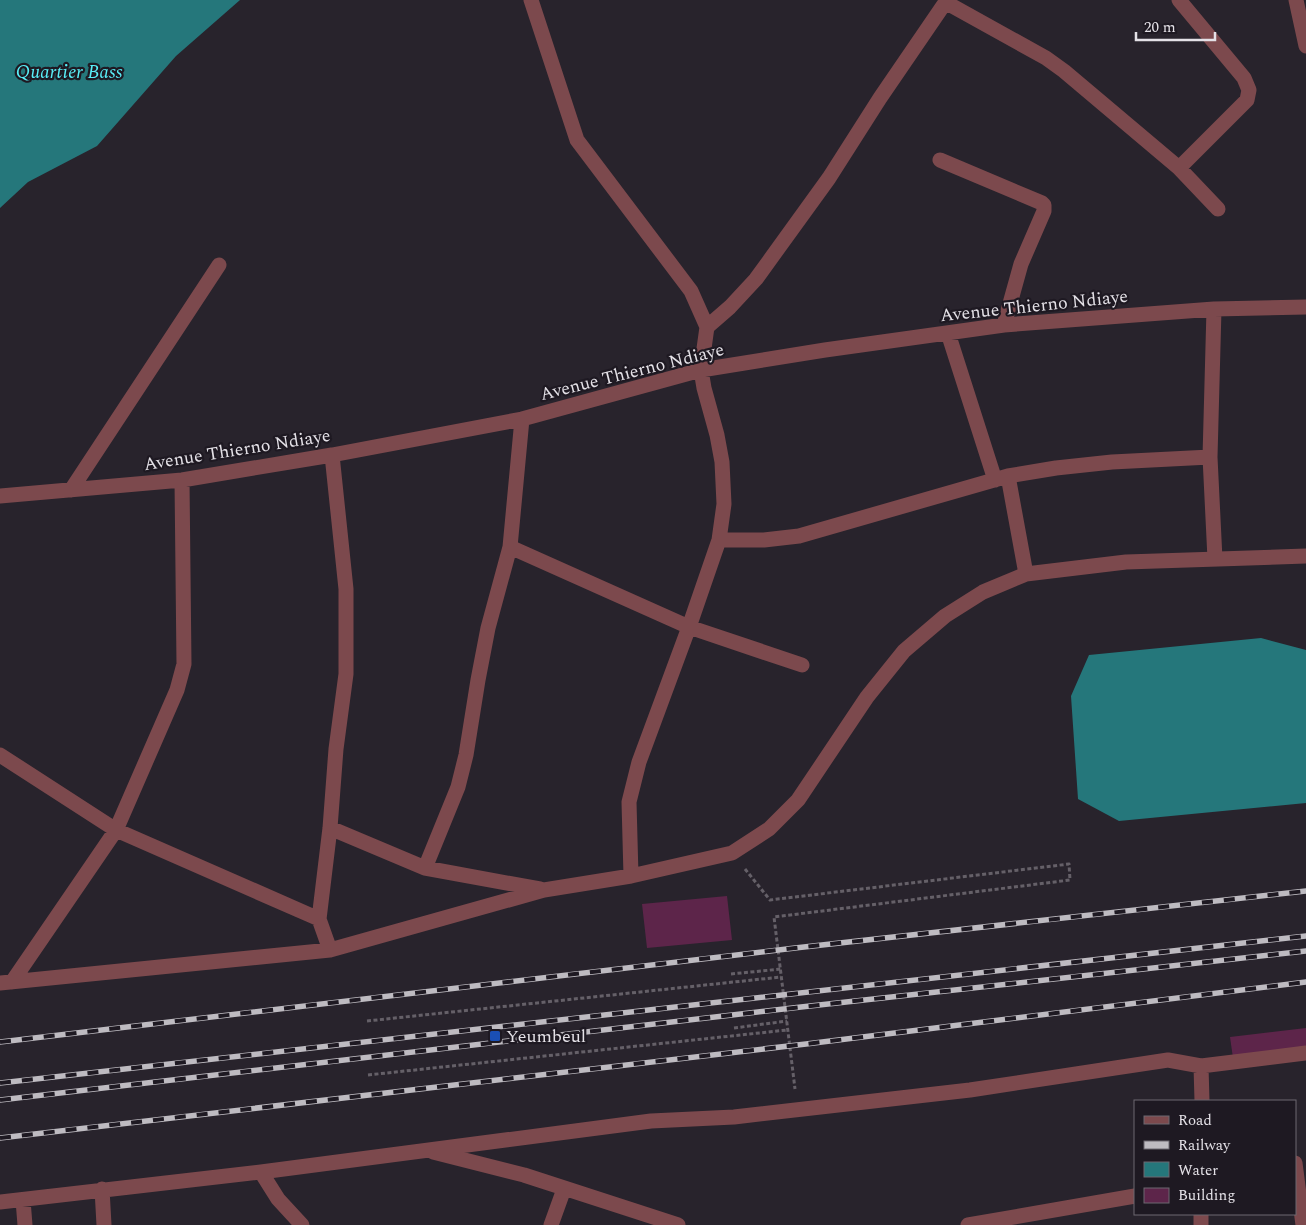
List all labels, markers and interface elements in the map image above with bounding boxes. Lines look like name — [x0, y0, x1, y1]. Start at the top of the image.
scale bar — [1136, 10, 1215, 42]
text: 20 m — [1144, 16, 1176, 39]
water label: Quartier Bass — [16, 58, 123, 87]
street label: Avenue Thierno Ndiaye — [939, 283, 1129, 329]
street label: Avenue Thierno Ndiaye — [537, 336, 727, 408]
street label: Avenue Thierno Ndiaye — [142, 422, 332, 478]
place label: Yeumbeul — [506, 1023, 586, 1050]
marker: Yeumbeul — [488, 1029, 502, 1043]
legend — [1134, 1100, 1296, 1215]
text: Road — [1178, 1109, 1212, 1132]
text: Railway — [1178, 1134, 1231, 1157]
text: Water — [1178, 1159, 1218, 1182]
text: Building — [1178, 1184, 1235, 1207]

